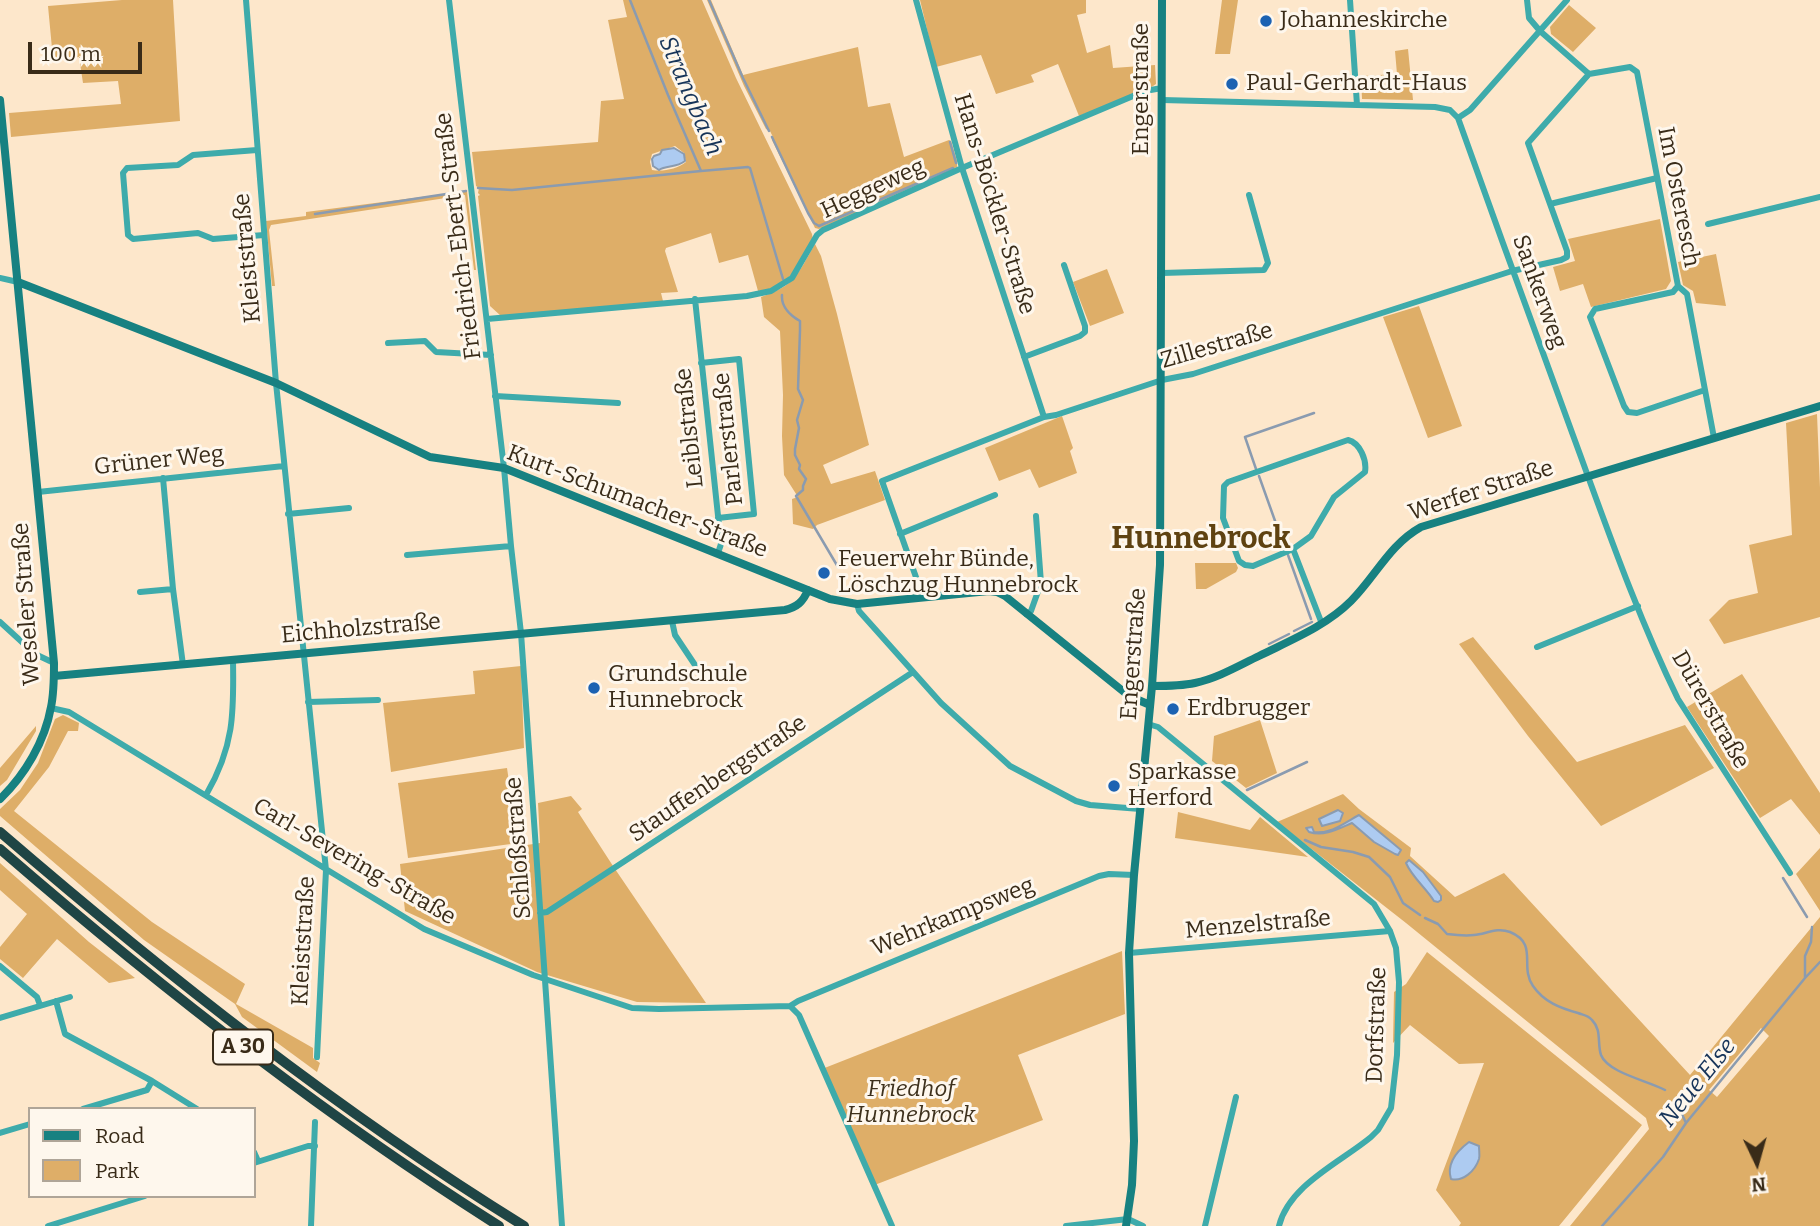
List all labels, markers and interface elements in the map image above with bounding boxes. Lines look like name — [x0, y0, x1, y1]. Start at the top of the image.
place label: Johanneskirche — [1280, 7, 1448, 35]
marker: Johanneskirche — [1258, 13, 1274, 29]
street label: Engerstraße — [1128, 23, 1156, 155]
scale bar — [32, 28, 145, 72]
water label: Strangbach — [652, 32, 728, 160]
text: 100 m — [41, 41, 101, 67]
place label: Paul-Gerhardt-Haus — [1246, 70, 1467, 98]
marker: Paul-Gerhardt-Haus — [1224, 76, 1240, 92]
street label: Hans-Böckler-Straße — [947, 90, 1041, 318]
street label: Friedrich-Ebert-Straße — [430, 111, 488, 361]
street label: Im Osteresch — [1651, 125, 1705, 269]
street label: Heggeweg — [817, 153, 929, 225]
street label: Kleiststraße — [229, 192, 267, 324]
street label: Sankerweg — [1506, 231, 1572, 353]
street label: Zillestraße — [1158, 317, 1276, 375]
street label: Leiblstraße — [670, 367, 710, 489]
street label: Parlerstraße — [708, 371, 750, 507]
street label: Kurt-Schumacher-Straße — [503, 439, 771, 565]
street label: Grüner Weg — [93, 440, 225, 482]
street label: Werfer Straße — [1405, 455, 1557, 527]
street label: Weseler Straße — [8, 522, 46, 686]
district label: Hunnebrock — [1111, 522, 1291, 558]
place label: Feuerwehr Bünde, Löschzug Hunnebrock — [838, 546, 1078, 600]
marker: Feuerwehr Bünde, Löschzug Hunnebrock — [816, 565, 832, 581]
street label: Engerstraße — [1116, 587, 1152, 721]
street label: Eichholzstraße — [280, 608, 442, 650]
street label: Dürerstraße — [1665, 646, 1755, 774]
place label: Grundschule Hunnebrock — [608, 661, 748, 715]
marker: Grundschule Hunnebrock — [586, 680, 602, 696]
place label: Erdbrugger — [1187, 695, 1310, 723]
marker: Erdbrugger — [1165, 701, 1181, 717]
street label: Stauffenbergstraße — [624, 709, 812, 849]
place label: Sparkasse Herford — [1128, 759, 1237, 813]
street label: Schloßstraße — [500, 776, 538, 920]
marker: Sparkasse Herford — [1106, 778, 1122, 794]
street label: Carl-Severing-Straße — [248, 793, 460, 931]
street label: Wehrkampsweg — [868, 872, 1038, 962]
street label: Kleiststraße — [287, 875, 321, 1007]
street label: Menzelstraße — [1184, 905, 1332, 945]
street label: Dorfstraße — [1361, 966, 1393, 1084]
road number: A 30 — [213, 1030, 273, 1064]
water label: Neue Else — [1654, 1033, 1742, 1133]
park label: Friedhof Hunnebrock — [846, 1076, 976, 1130]
legend — [28, 1107, 256, 1198]
text: Road — [95, 1123, 144, 1149]
north arrow — [1722, 1128, 1792, 1198]
text: Park — [95, 1158, 139, 1184]
text: N — [1751, 1172, 1767, 1197]

